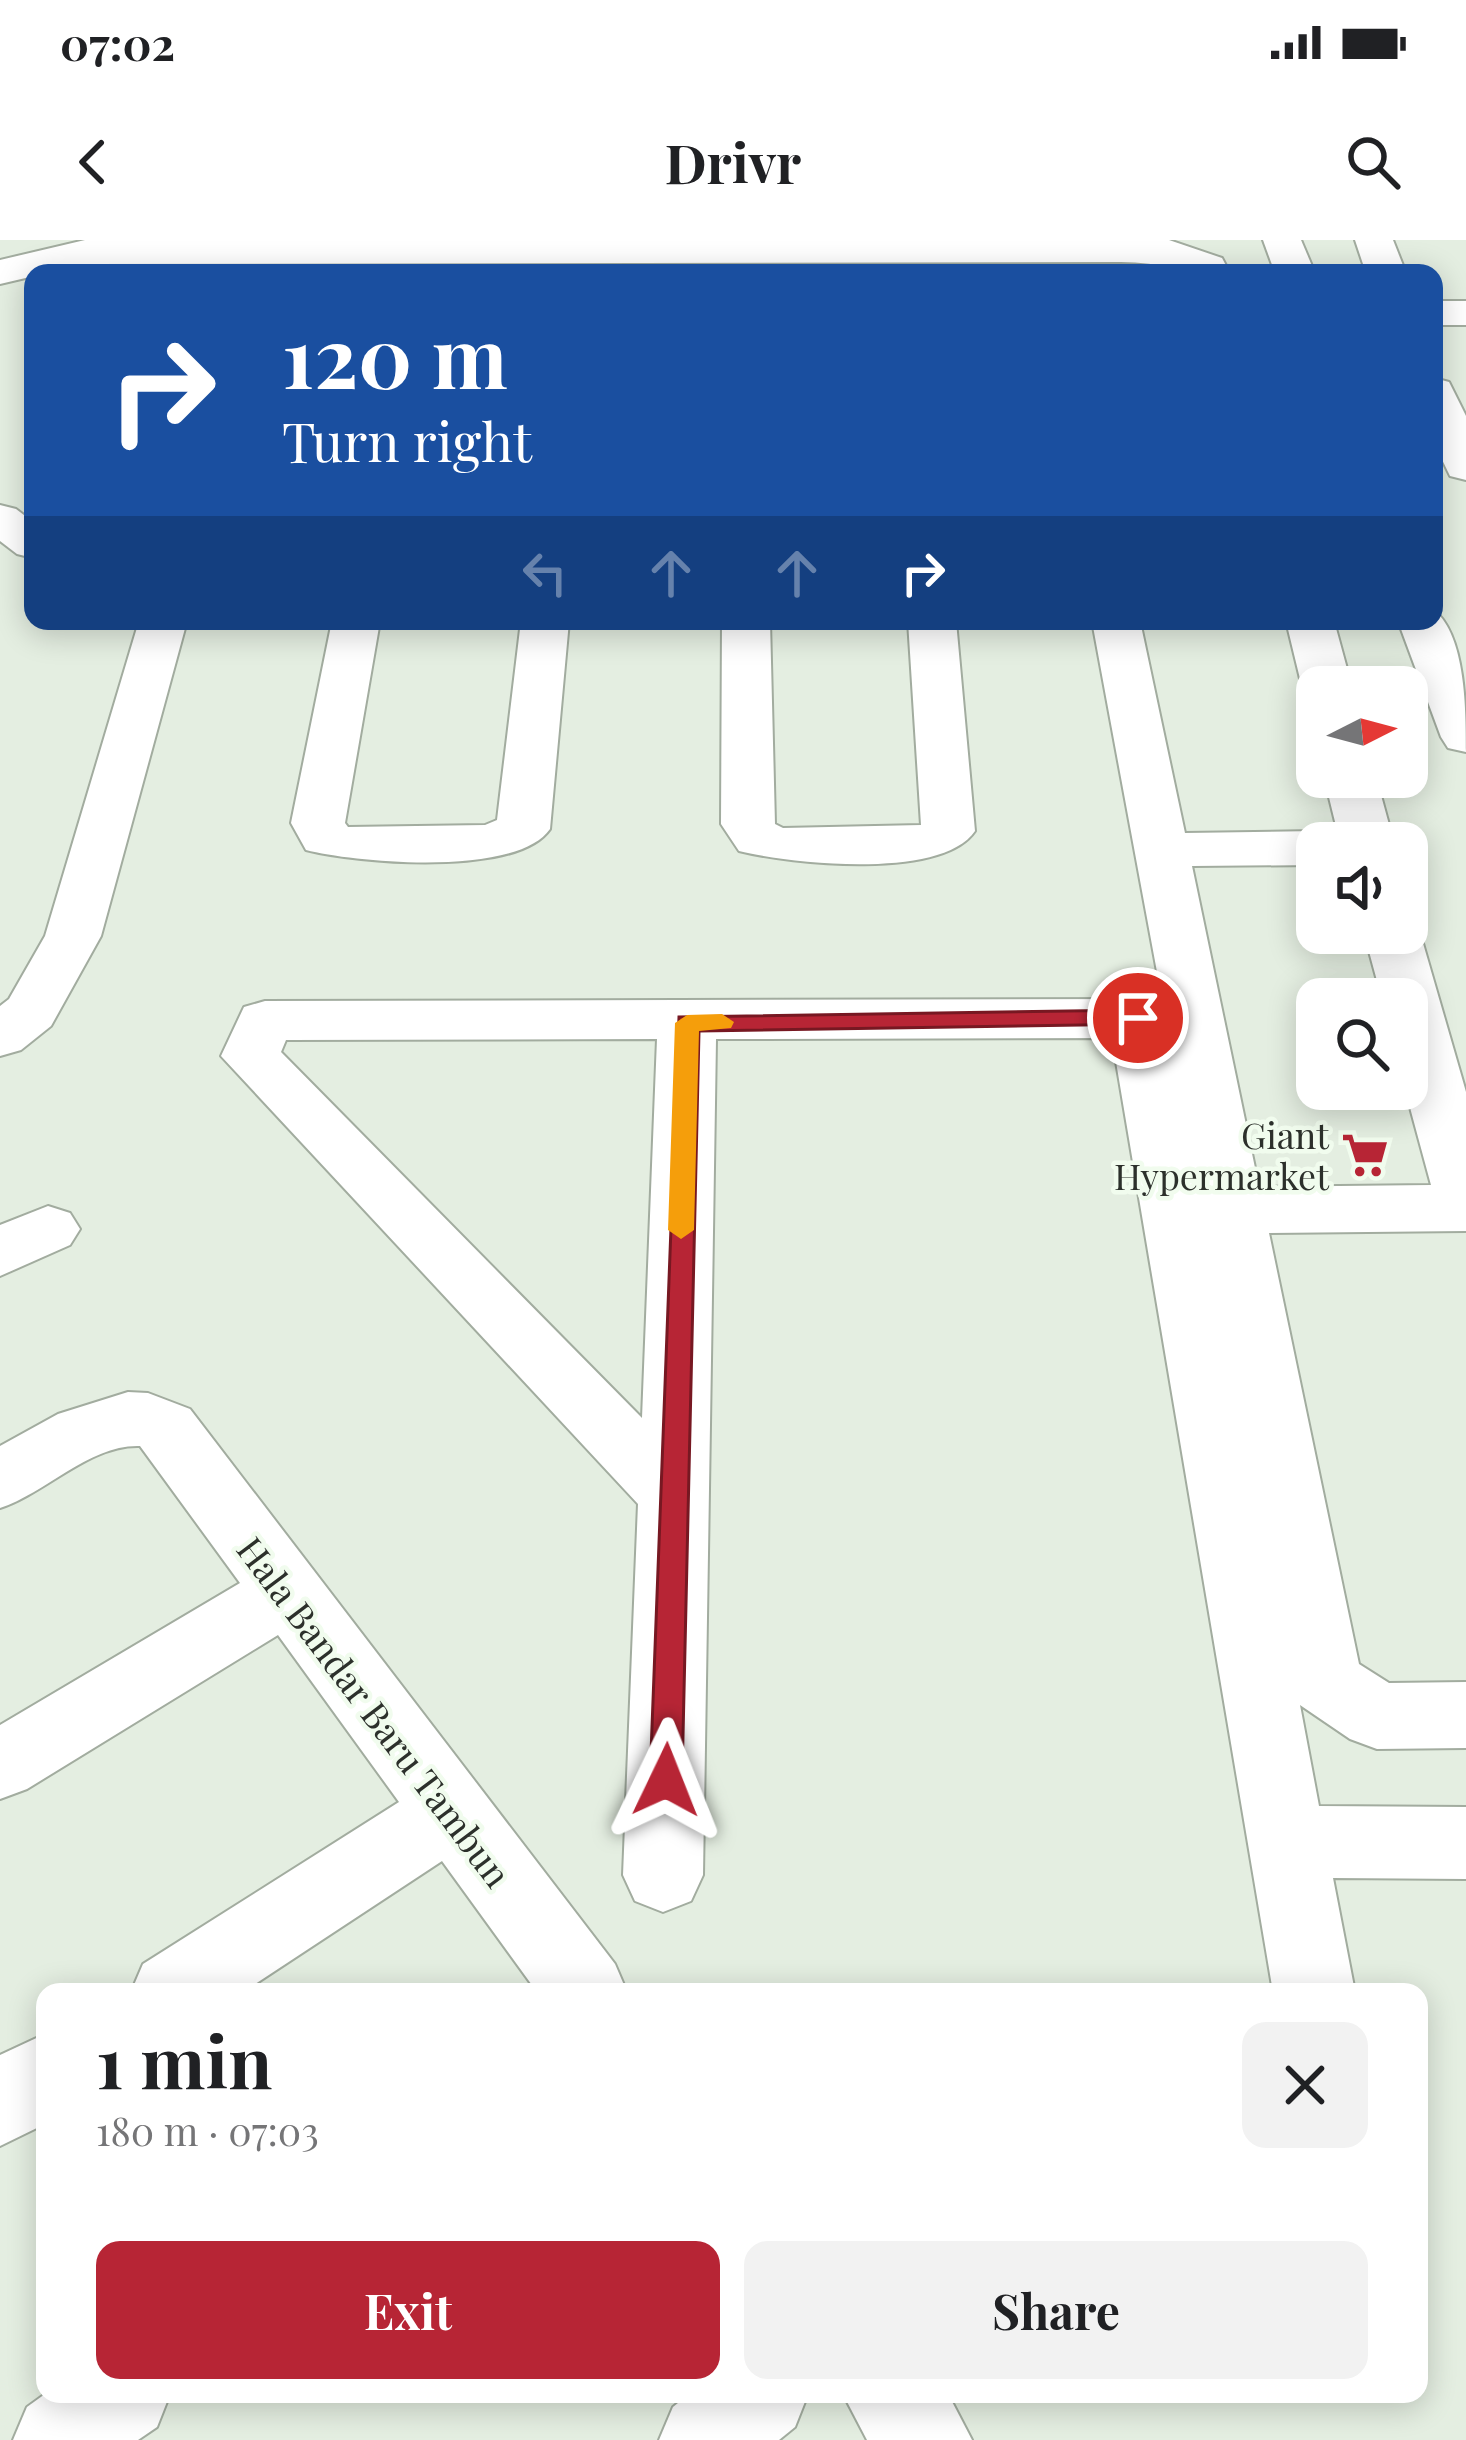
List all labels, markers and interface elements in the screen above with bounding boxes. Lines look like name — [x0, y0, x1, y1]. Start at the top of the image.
text: 07:02 — [60, 12, 175, 72]
text: Drivr — [665, 126, 801, 198]
icon: back — [60, 129, 126, 195]
icon: search — [1340, 129, 1406, 195]
text: 120 m — [282, 298, 508, 410]
icon: right — [84, 312, 240, 468]
text: Turn right — [282, 405, 532, 477]
icon: left — [512, 540, 578, 606]
icon: ahead — [638, 540, 704, 606]
icon: ahead — [764, 540, 830, 606]
icon: right — [890, 540, 956, 606]
north arrow — [1296, 666, 1428, 798]
map controls — [1296, 666, 1428, 1110]
button: sound — [1296, 822, 1428, 954]
pin — [1087, 967, 1189, 1069]
button: search — [1296, 978, 1428, 1110]
icon: arrive — [1105, 985, 1171, 1051]
place label: Giant Hypermarket — [1114, 1110, 1330, 1199]
supermarket icon: Giant Hypermarket — [1340, 1130, 1390, 1180]
street label: Hala Bandar Baru Tambun — [227, 1526, 523, 1896]
position arrow — [603, 1717, 729, 1843]
text: 1 min — [96, 2011, 272, 2107]
button: close — [1242, 2022, 1368, 2148]
text: 180 m · 07:03 — [96, 2104, 319, 2156]
button: Exit — [96, 2241, 720, 2379]
button: Share — [744, 2241, 1368, 2379]

